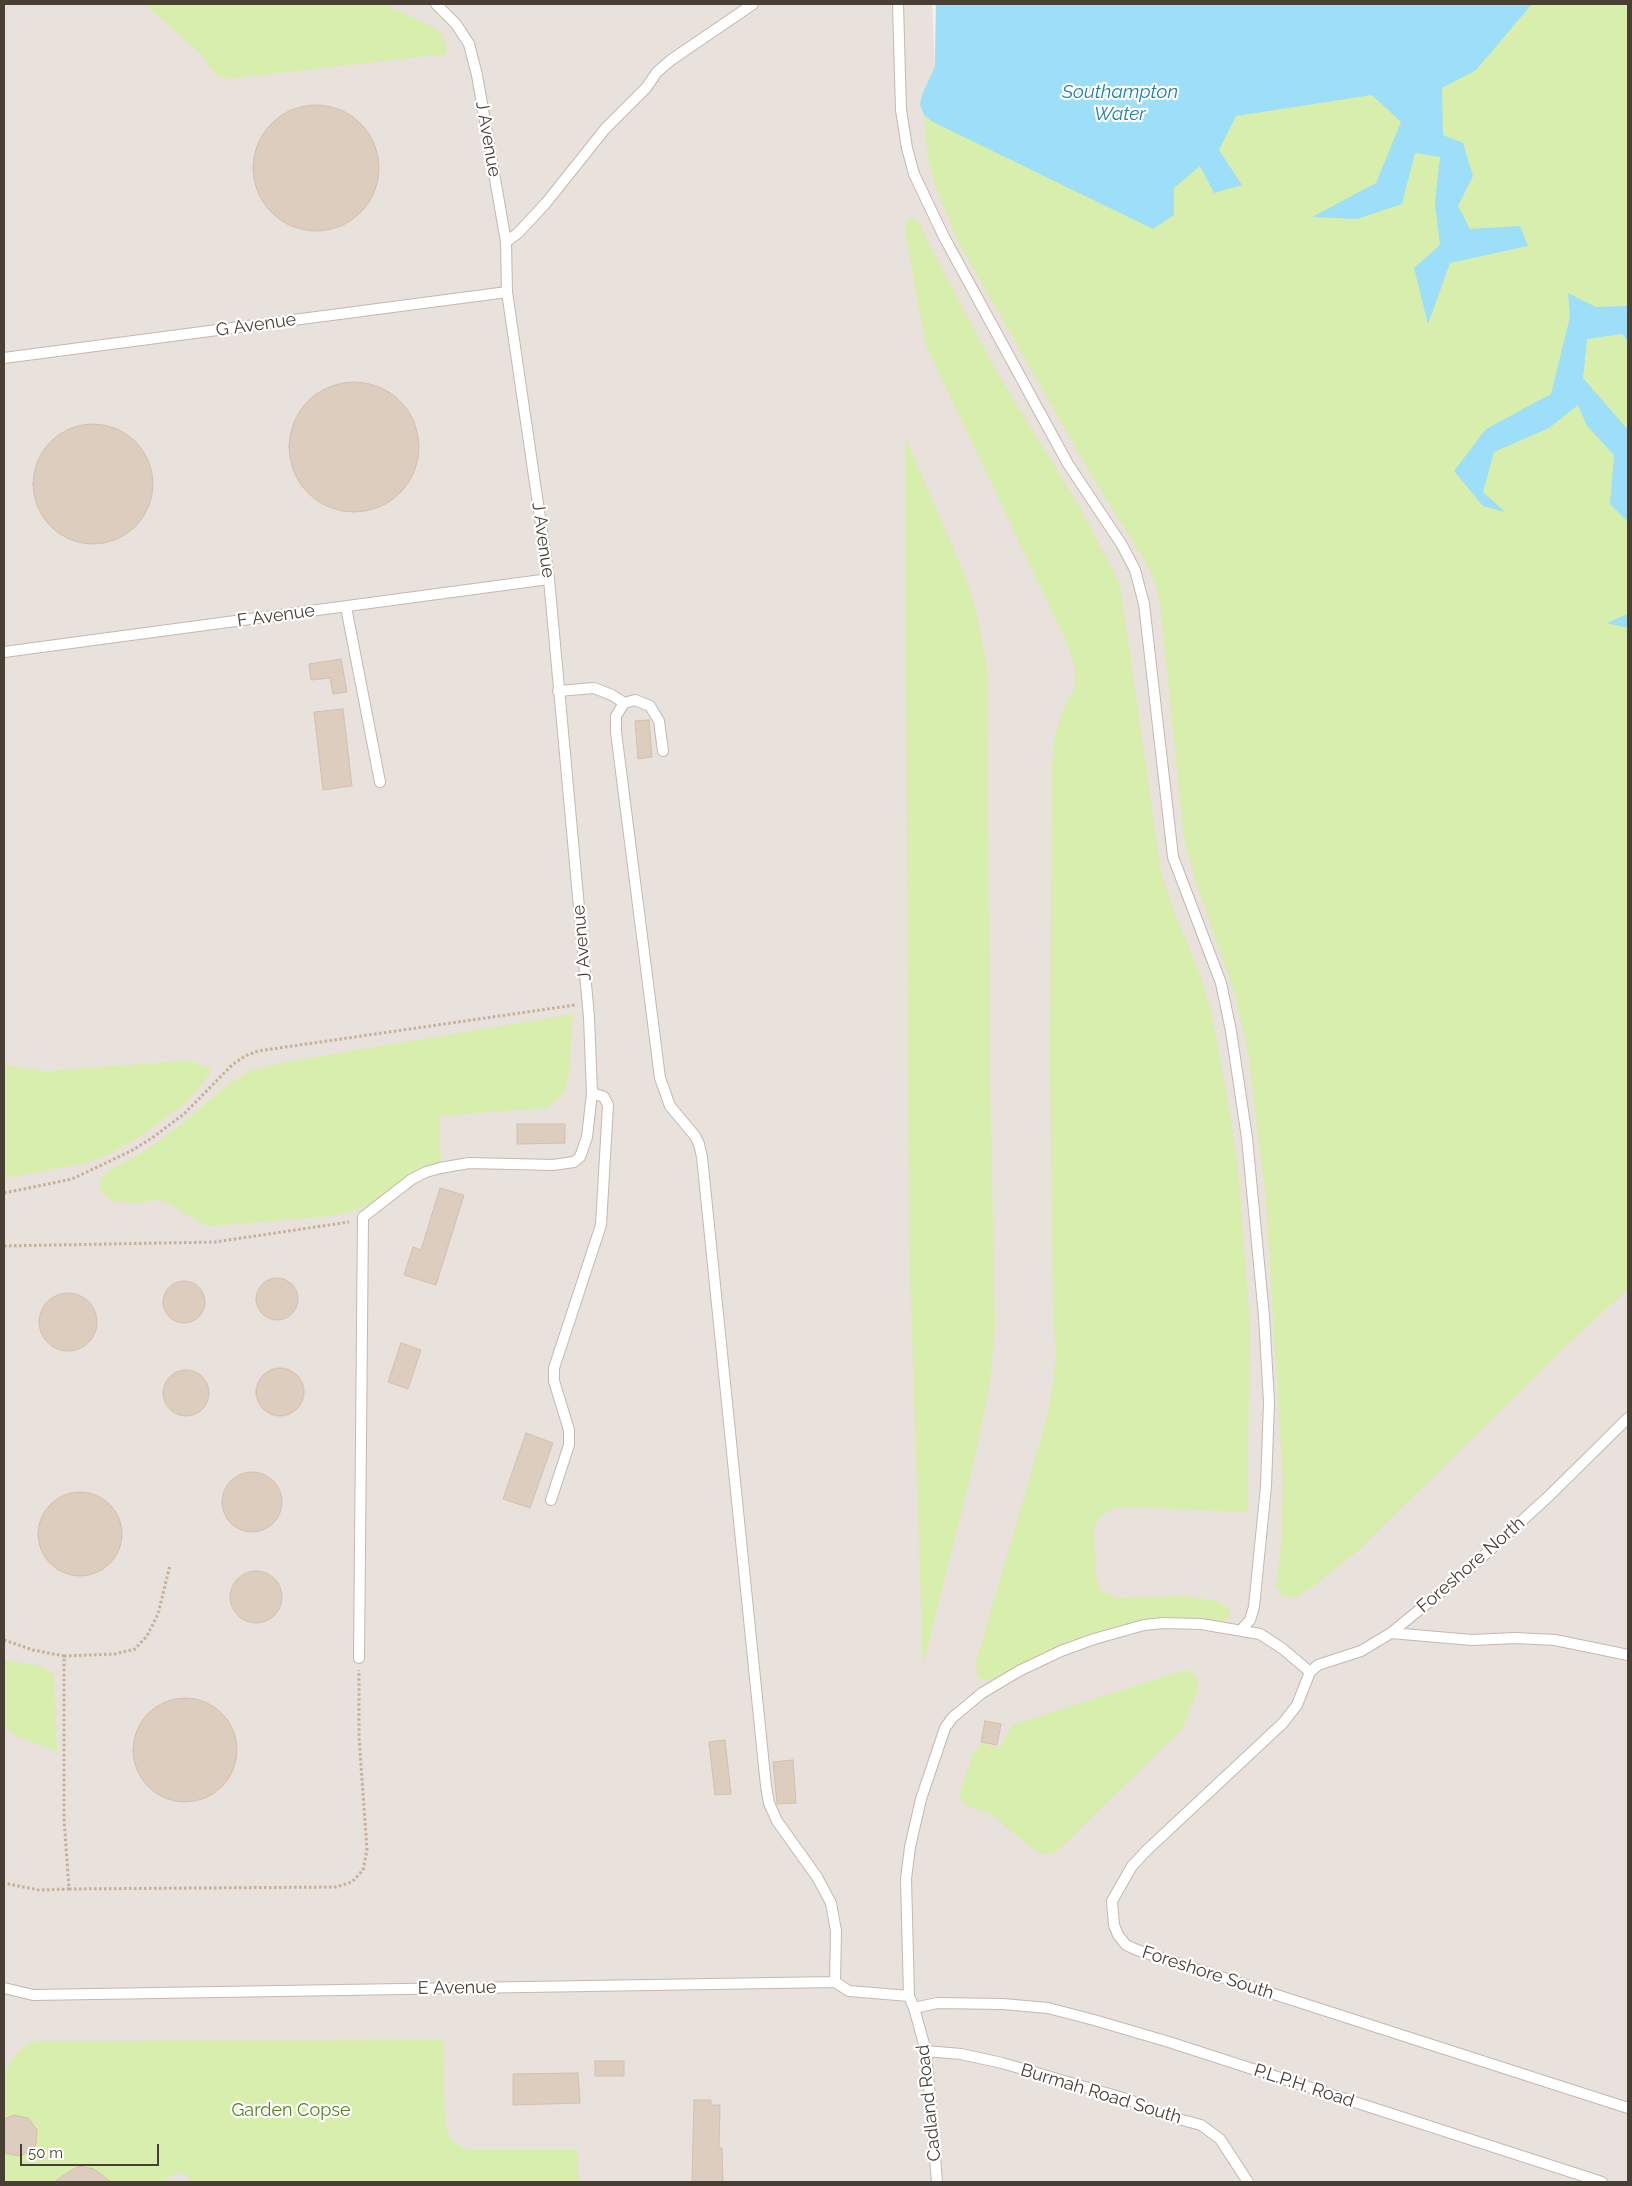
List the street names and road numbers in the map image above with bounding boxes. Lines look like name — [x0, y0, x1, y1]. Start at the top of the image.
street label: J Avenue — [471, 100, 505, 178]
street label: G Avenue — [215, 309, 297, 341]
street label: J Avenue — [527, 501, 559, 579]
street label: F Avenue — [236, 600, 316, 632]
street label: J Avenue — [568, 904, 596, 982]
street label: Foreshore North — [1413, 1512, 1529, 1618]
street label: Foreshore South — [1139, 1942, 1277, 2004]
street label: E Avenue — [417, 1977, 497, 1999]
street label: Cadland Road — [912, 2043, 946, 2163]
street label: Burmah Road South — [1018, 2059, 1184, 2129]
street label: P.L.P.H. Road — [1251, 2060, 1357, 2112]

